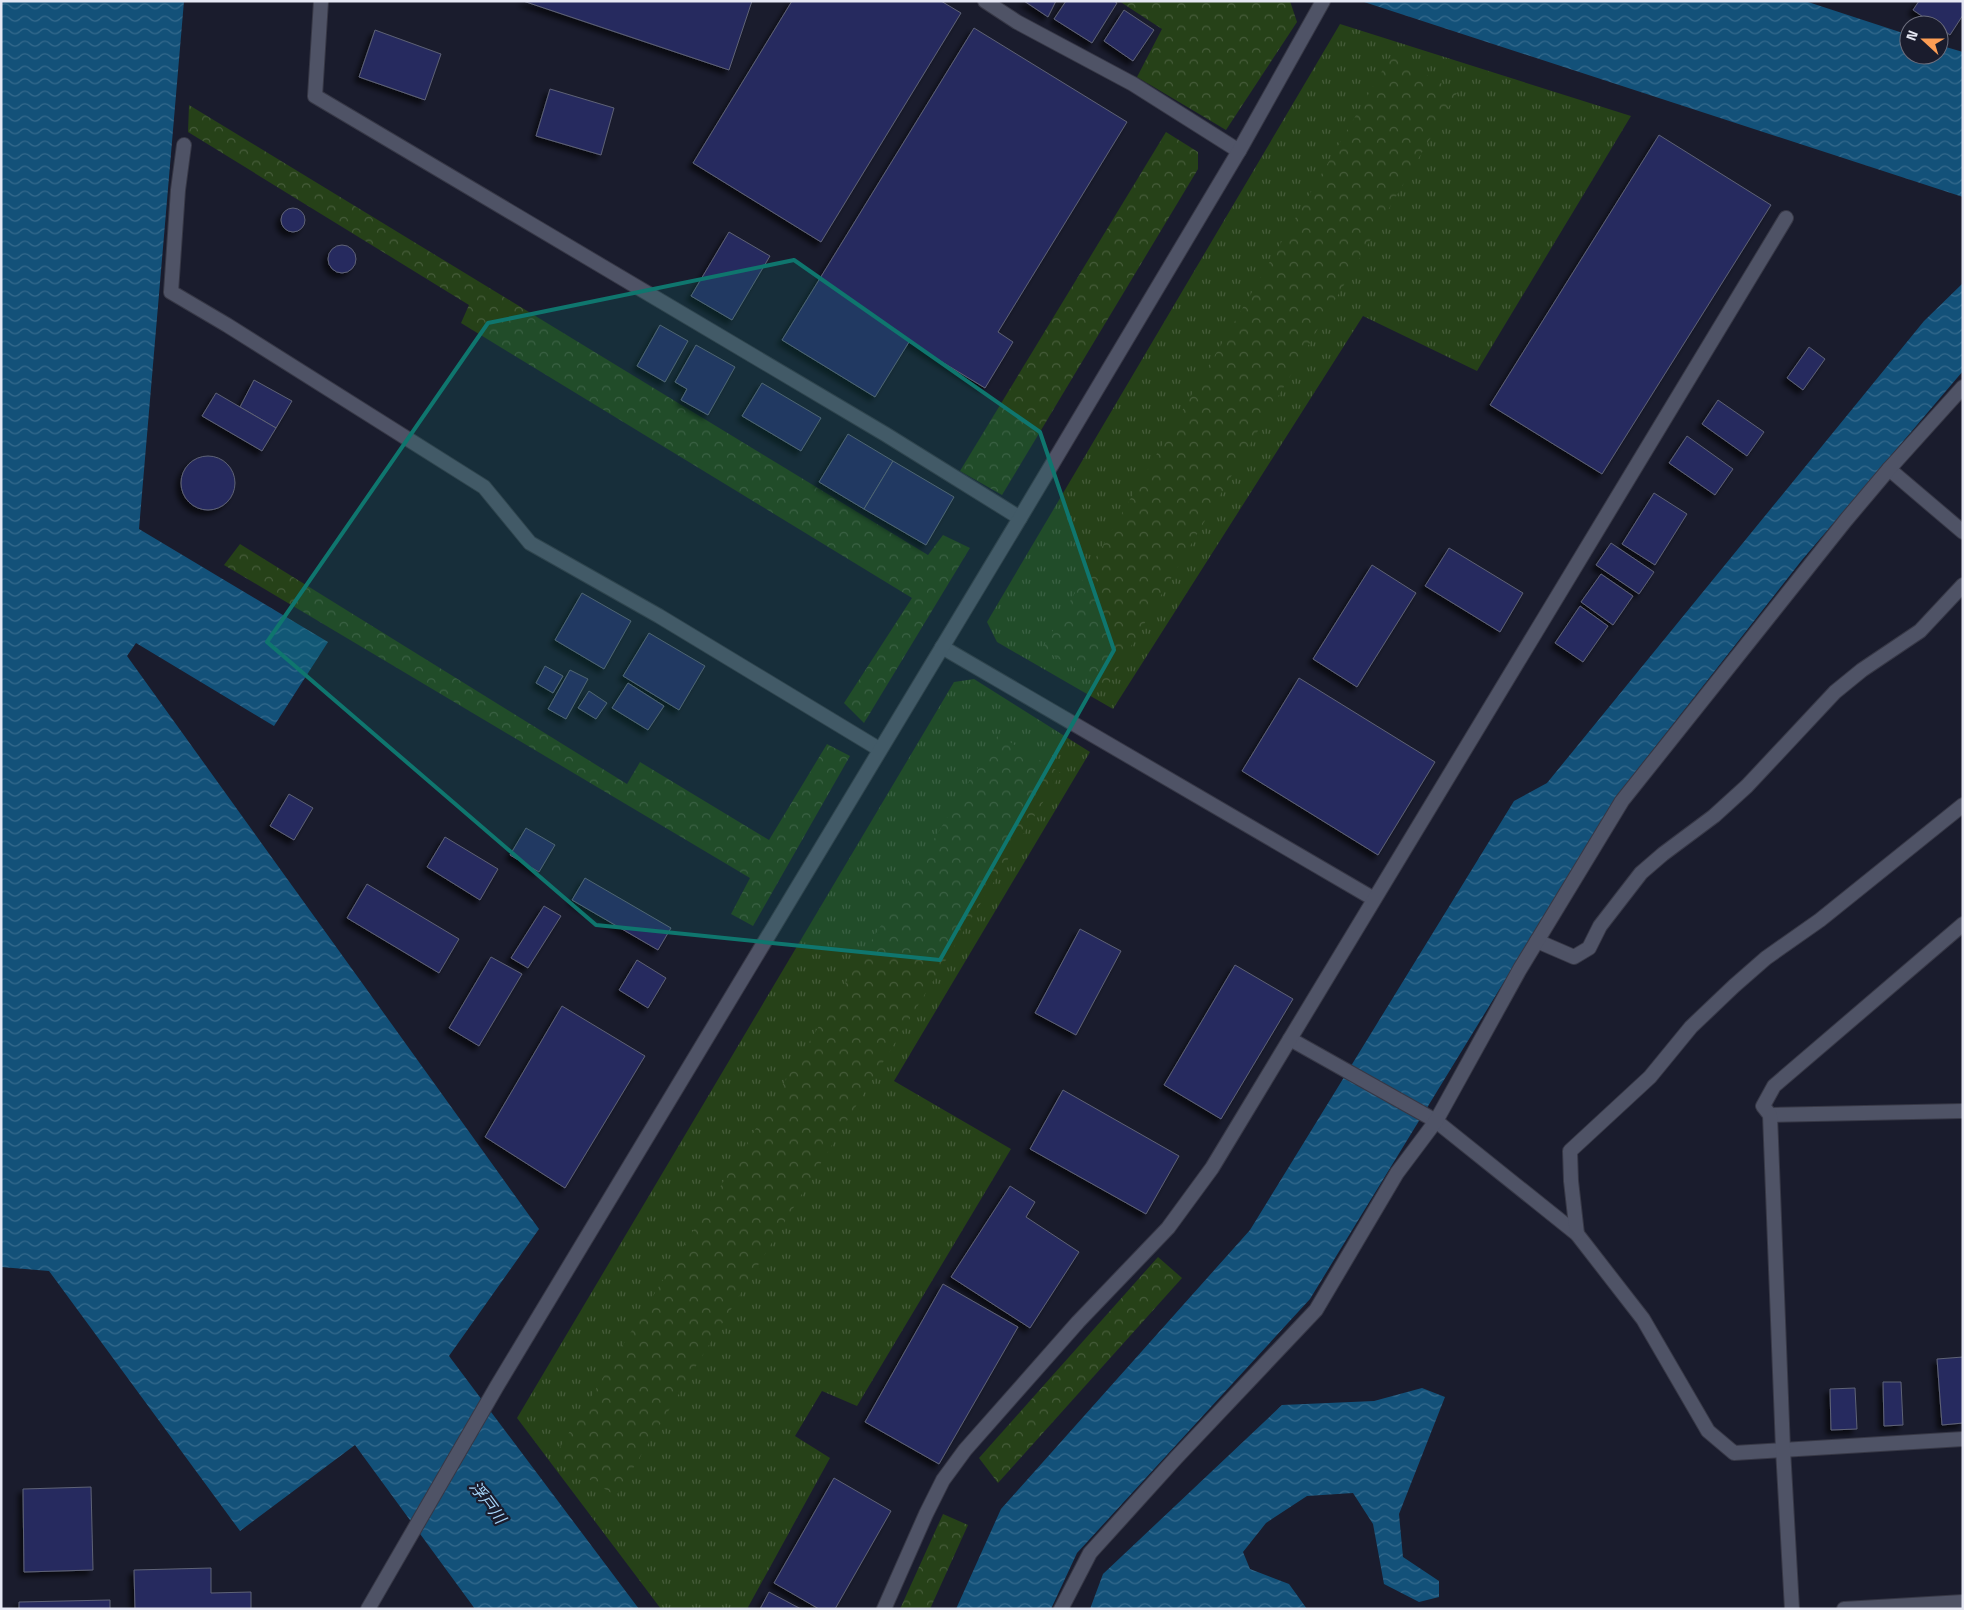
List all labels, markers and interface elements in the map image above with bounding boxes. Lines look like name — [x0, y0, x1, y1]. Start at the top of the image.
north arrow — [1899, 15, 1949, 65]
text: N — [1900, 27, 1923, 43]
water label: 浮戸川 — [464, 1476, 513, 1530]

